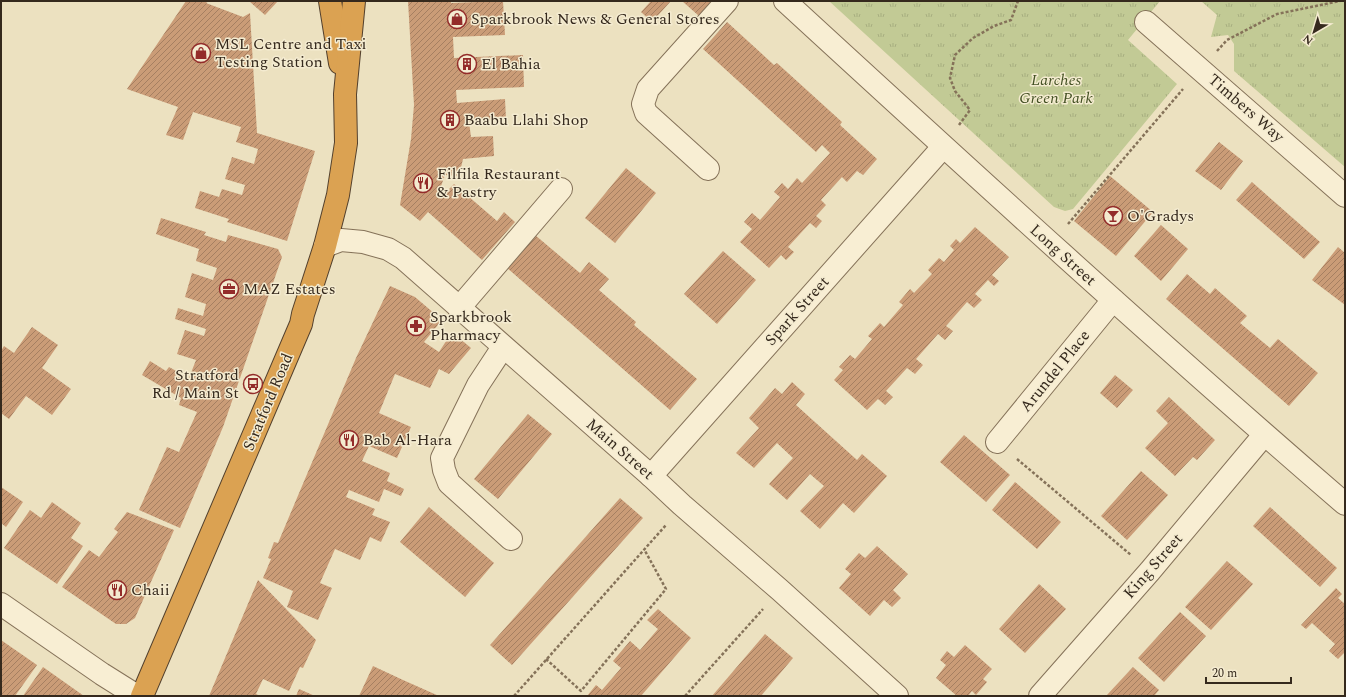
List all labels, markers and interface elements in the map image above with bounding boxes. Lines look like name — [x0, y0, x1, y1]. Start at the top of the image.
place label: Sparkbrook News & General Stores — [471, 7, 720, 31]
shop icon: Sparkbrook News & General Stores — [446, 8, 468, 30]
north arrow — [1294, 12, 1334, 52]
text: N — [1299, 30, 1317, 49]
place label: MSL Centre and Taxi Testing Station — [215, 32, 366, 74]
shop icon: MSL Centre and Taxi Testing Station — [190, 42, 212, 64]
place label: El Bahia — [481, 52, 541, 76]
building icon: El Bahia — [456, 53, 478, 75]
park label: Larches Green Park — [1019, 68, 1093, 110]
street label: Timbers Way — [1203, 68, 1290, 149]
place label: Baabu Llahi Shop — [464, 108, 588, 132]
building icon: Baabu Llahi Shop — [439, 109, 461, 131]
place label: Filfila Restaurant & Pastry — [437, 162, 561, 204]
restaurant icon: Filfila Restaurant & Pastry — [412, 172, 434, 194]
place label: O'Gradys — [1127, 204, 1194, 228]
bar icon: O'Gradys — [1102, 205, 1124, 227]
street label: Long Street — [1024, 218, 1102, 292]
street label: Spark Street — [759, 270, 835, 351]
place label: MAZ Estates — [243, 277, 336, 301]
office icon: MAZ Estates — [218, 278, 240, 300]
place label: Sparkbrook Pharmacy — [430, 305, 512, 347]
pharmacy icon: Sparkbrook Pharmacy — [405, 315, 427, 337]
street label: Arundel Place — [1014, 325, 1096, 417]
street label: Stratford Road — [237, 349, 299, 455]
place label: Stratford Rd / Main St — [152, 363, 239, 405]
bus stop icon: Stratford Rd / Main St — [242, 373, 264, 395]
street label: Main Street — [581, 413, 660, 486]
place label: Bab Al-Hara — [363, 428, 452, 452]
restaurant icon: Bab Al-Hara — [338, 429, 360, 451]
street label: King Street — [1118, 528, 1189, 604]
place label: Chaii — [131, 578, 170, 602]
restaurant icon: Chaii — [106, 579, 128, 601]
scale bar — [1206, 659, 1291, 685]
text: 20 m — [1212, 664, 1237, 683]

